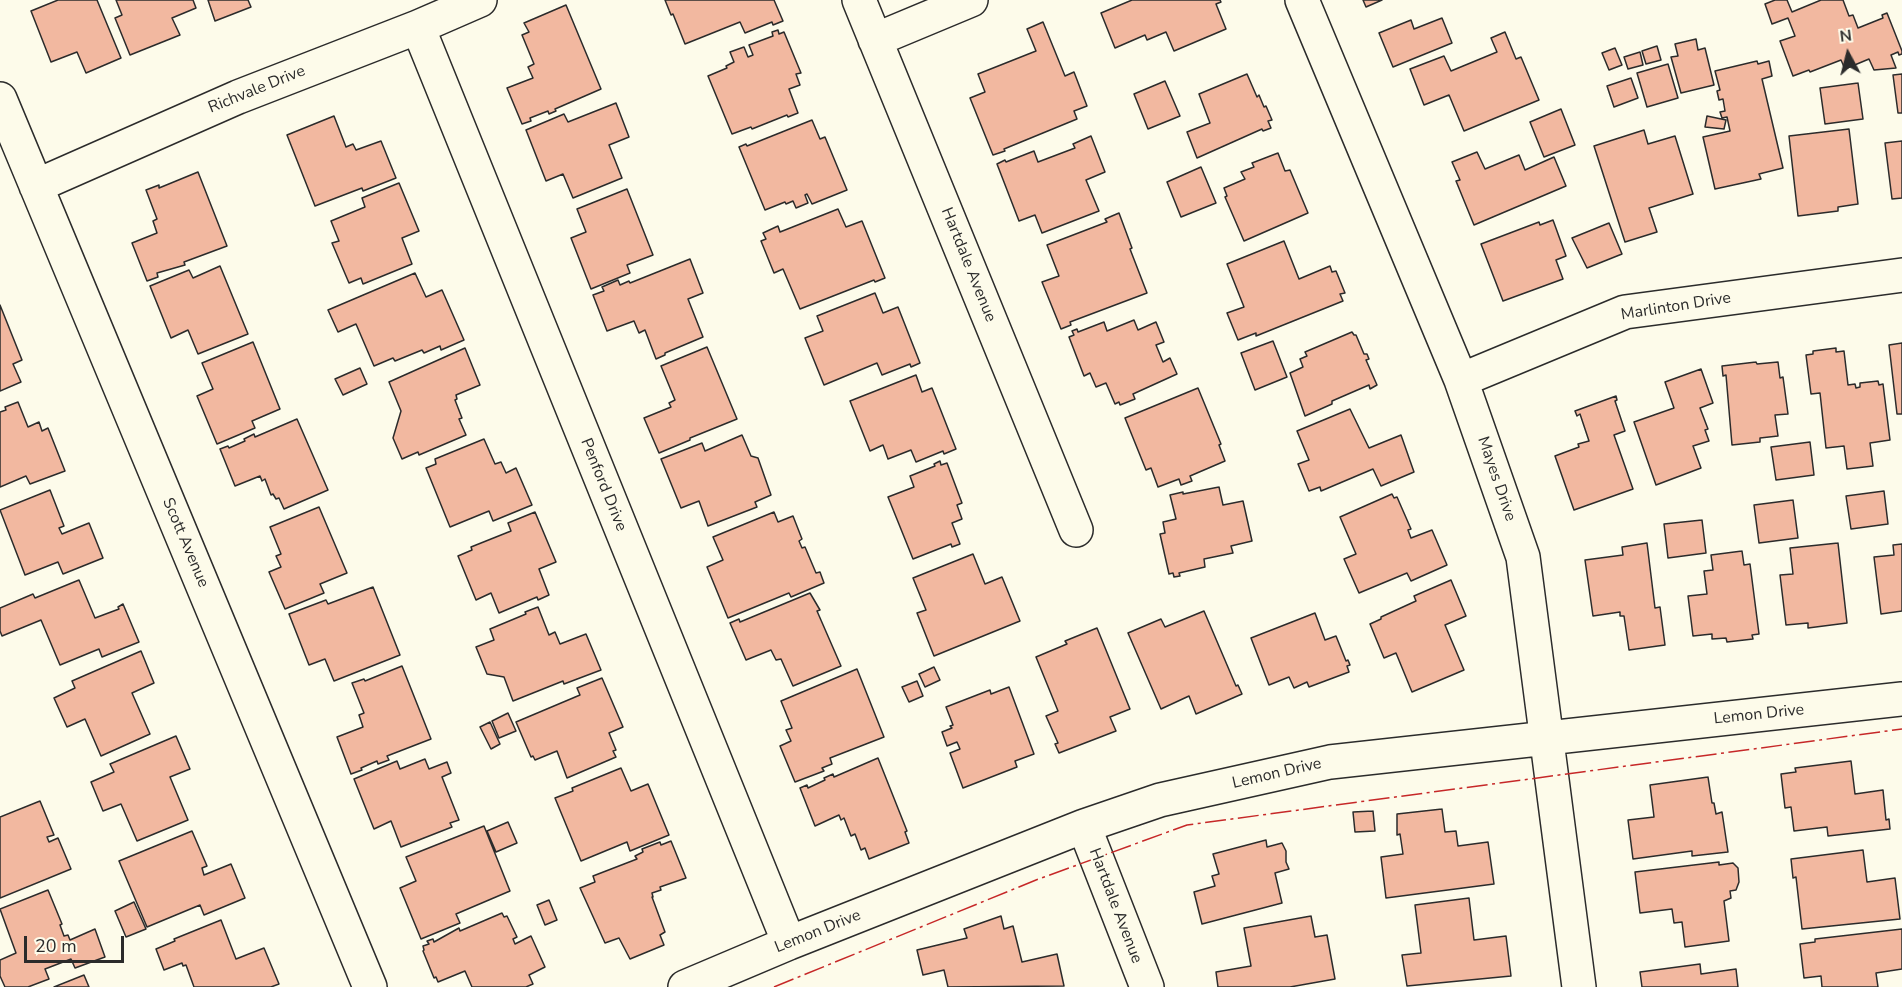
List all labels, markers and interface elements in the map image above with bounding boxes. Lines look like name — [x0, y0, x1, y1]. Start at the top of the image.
north arrow — [1818, 24, 1878, 84]
text: N — [1839, 24, 1853, 48]
street label: Richvale Drive — [206, 62, 308, 118]
street label: Hartdale Avenue — [936, 205, 1000, 325]
street label: Marlinton Drive — [1620, 289, 1732, 325]
street label: Mayes Drive — [1473, 434, 1519, 524]
street label: Penford Drive — [576, 436, 630, 534]
street label: Scott Avenue — [158, 495, 212, 591]
street label: Lemon Drive — [1713, 701, 1805, 729]
street label: Lemon Drive — [1231, 754, 1323, 794]
street label: Hartdale Avenue — [1084, 846, 1146, 966]
street label: Lemon Drive — [772, 906, 864, 958]
scale bar — [27, 924, 128, 962]
text: 20 m — [35, 934, 77, 958]

